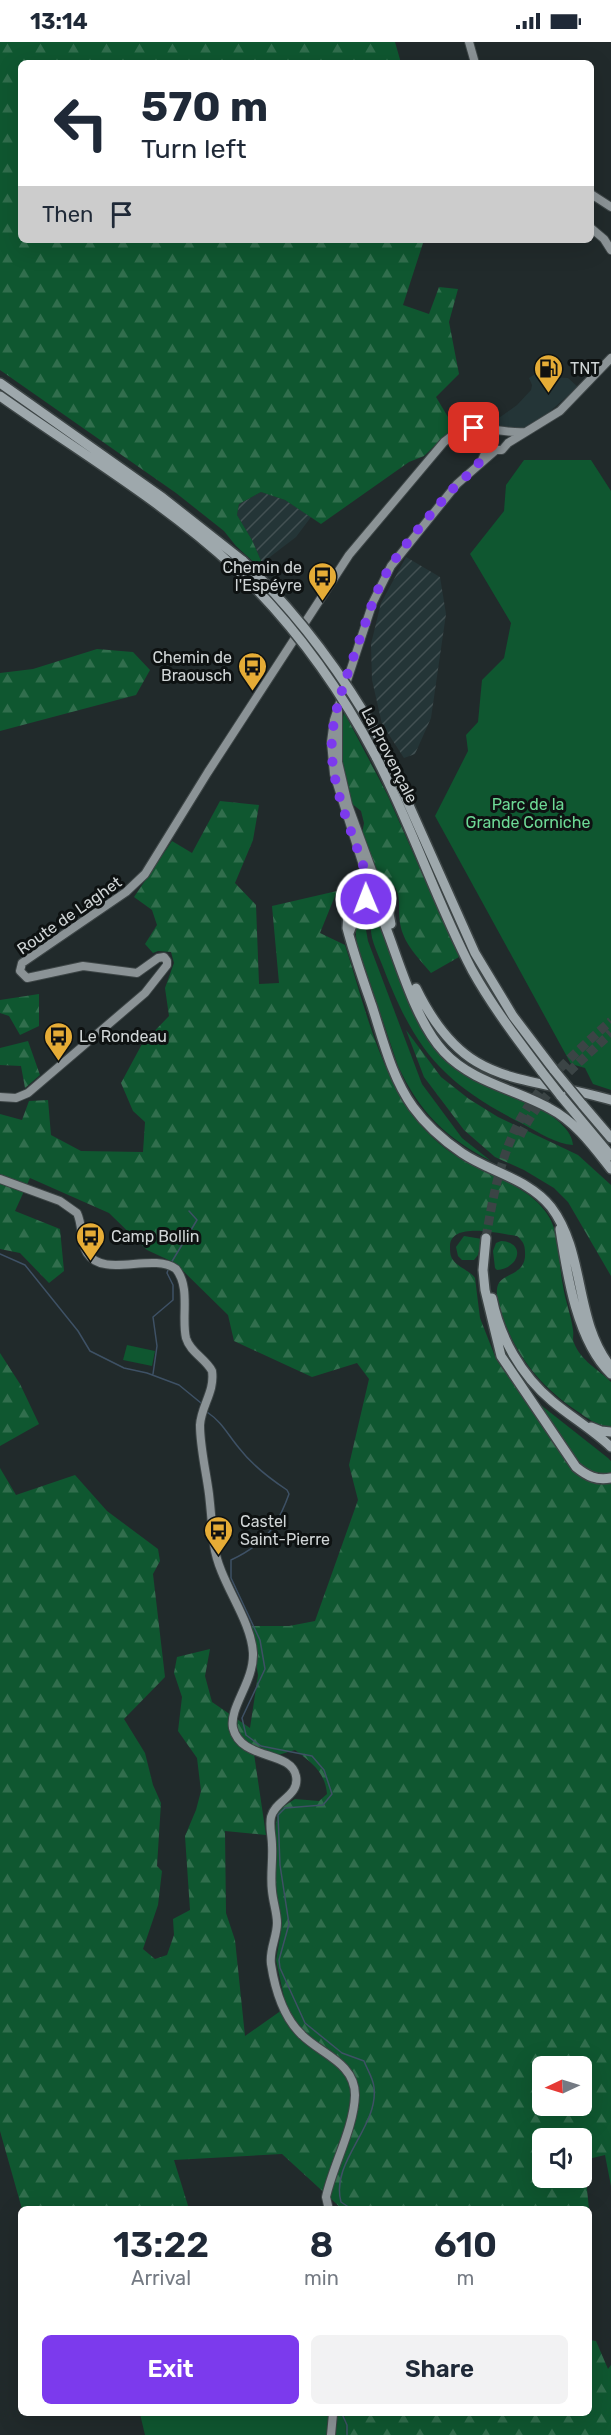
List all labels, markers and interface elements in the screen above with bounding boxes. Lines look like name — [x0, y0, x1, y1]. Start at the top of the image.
text: 13:14 — [30, 8, 88, 35]
text: 570 m — [141, 82, 268, 132]
icon: left — [42, 84, 120, 162]
text: Turn left — [141, 133, 246, 165]
icon: arrive — [105, 198, 138, 231]
text: Then — [42, 201, 93, 228]
fuel station icon: TNT — [533, 352, 565, 394]
place label: TNT — [570, 359, 600, 378]
pin — [448, 402, 499, 453]
icon: arrive — [457, 411, 490, 444]
place label: Chemin de l'Espéyre — [222, 558, 302, 595]
bus stop icon: Chemin de l'Espéyre — [307, 560, 339, 602]
place label: Chemin de Braousch — [152, 648, 232, 685]
bus stop icon: Chemin de Braousch — [237, 650, 269, 692]
street label: La Provençale — [357, 704, 422, 806]
park label: Parc de la Grande Corniche — [466, 795, 590, 832]
position arrow — [334, 867, 398, 931]
street label: Route de Laghet — [13, 872, 125, 958]
bus stop icon: Le Rondeau — [42, 1020, 74, 1062]
place label: Le Rondeau — [79, 1027, 167, 1046]
bus stop icon: Camp Bollin — [74, 1220, 106, 1262]
place label: Camp Bollin — [111, 1227, 199, 1246]
place label: Castel Saint-Pierre — [240, 1512, 330, 1549]
bus stop icon: Castel Saint-Pierre — [203, 1514, 235, 1556]
north arrow — [532, 2056, 592, 2116]
map controls — [532, 2056, 592, 2188]
button: sound — [532, 2128, 592, 2188]
text: 13:22 — [113, 2223, 209, 2266]
text: 8 — [309, 2223, 333, 2266]
text: 610 — [434, 2223, 497, 2266]
text: Arrival — [131, 2266, 191, 2290]
text: min — [304, 2266, 339, 2290]
text: m — [456, 2266, 474, 2290]
button: Exit — [42, 2335, 299, 2404]
button: Share — [311, 2335, 568, 2404]

